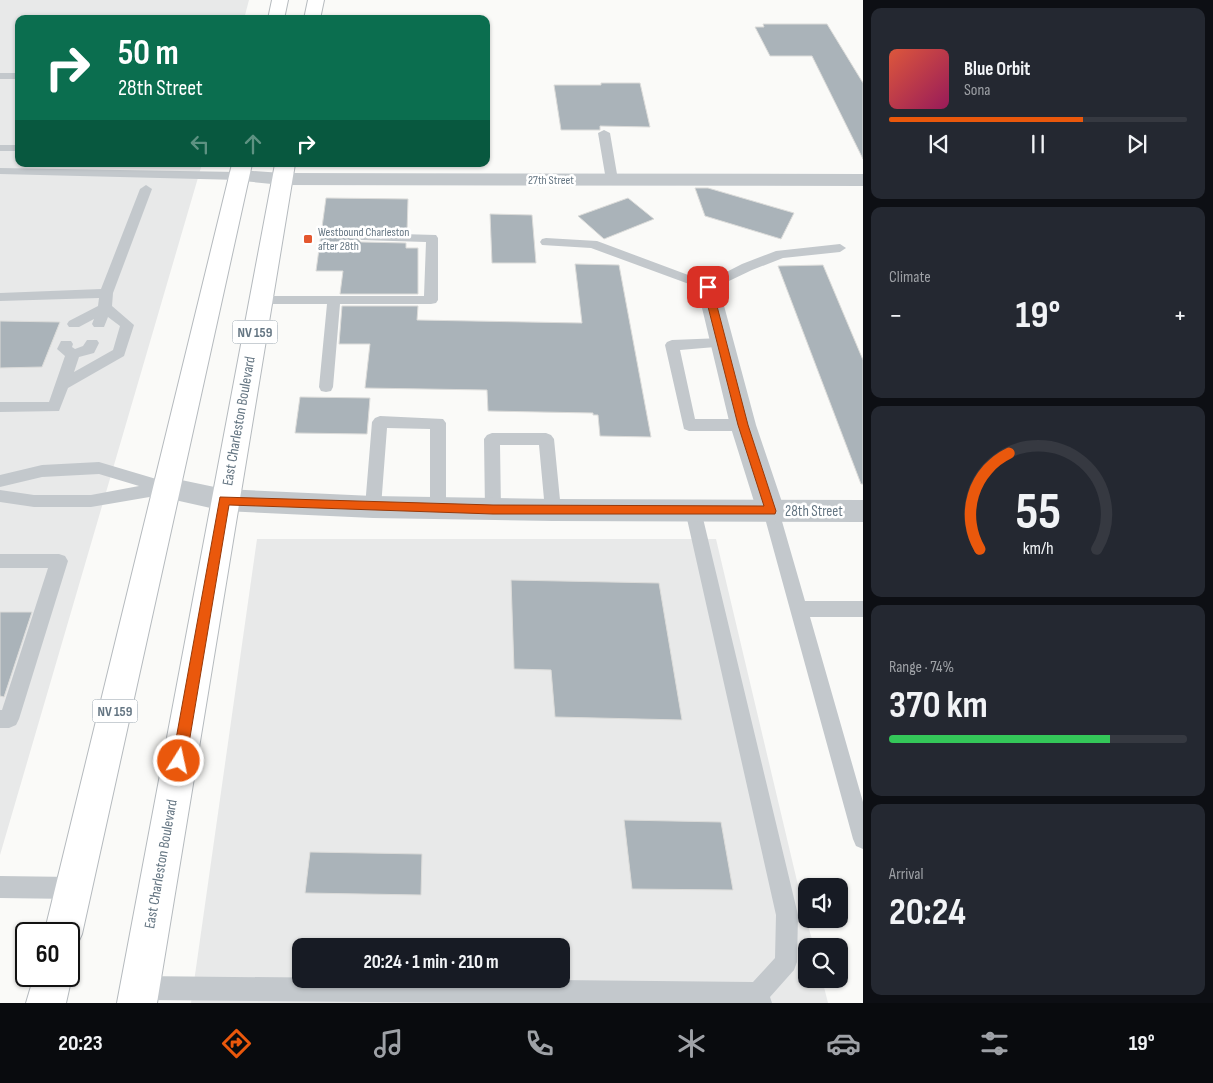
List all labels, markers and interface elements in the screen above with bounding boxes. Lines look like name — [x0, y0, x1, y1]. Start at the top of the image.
text: 50 m — [118, 32, 179, 75]
icon: right — [35, 35, 100, 100]
text: Blue Orbit — [964, 58, 1030, 81]
text: 28th Street — [118, 75, 203, 102]
text: Sona — [964, 81, 991, 100]
icon: left — [186, 130, 214, 158]
icon: ahead — [239, 130, 267, 158]
icon: right — [292, 130, 320, 158]
icon: previous — [925, 130, 953, 158]
icon: pause — [1024, 130, 1052, 158]
icon: next — [1123, 130, 1151, 158]
street label: 27th Street — [528, 173, 574, 188]
place label: Westbound Charleston after 28th — [318, 225, 410, 254]
marker: Westbound Charleston after 28th — [302, 233, 314, 245]
pin — [687, 266, 729, 308]
text: Climate — [889, 268, 931, 287]
icon: arrive — [694, 273, 722, 301]
text: 19° — [1016, 293, 1060, 338]
text: − — [889, 299, 903, 332]
text: + — [1173, 299, 1187, 332]
road number: NV 159 — [232, 321, 278, 344]
street label: East Charleston Boulevard — [218, 355, 260, 487]
text: 55 — [1015, 481, 1061, 544]
street label: 28th Street — [785, 502, 843, 521]
text: km/h — [1023, 538, 1053, 559]
text: Range · 74% — [889, 658, 954, 677]
text: 370 km — [889, 683, 988, 728]
road number: NV 159 — [92, 699, 138, 722]
position arrow — [152, 734, 204, 786]
street label: East Charleston Boulevard — [140, 798, 182, 930]
text: Arrival — [889, 865, 923, 884]
map controls — [798, 878, 848, 988]
button: sound — [798, 878, 848, 928]
text: 20:24 — [889, 890, 966, 935]
speed limit sign: 60 — [15, 922, 80, 987]
button: search — [798, 938, 848, 988]
text: 20:24 · 1 min · 210 m — [363, 951, 499, 974]
icon: directions — [219, 1026, 254, 1061]
icon: music — [371, 1026, 406, 1061]
icon: phone — [522, 1026, 557, 1061]
icon: climate — [674, 1026, 709, 1061]
icon: car — [826, 1026, 861, 1061]
icon: filters — [977, 1026, 1012, 1061]
text: 20:23 — [58, 1030, 103, 1057]
text: 19° — [1129, 1030, 1155, 1057]

